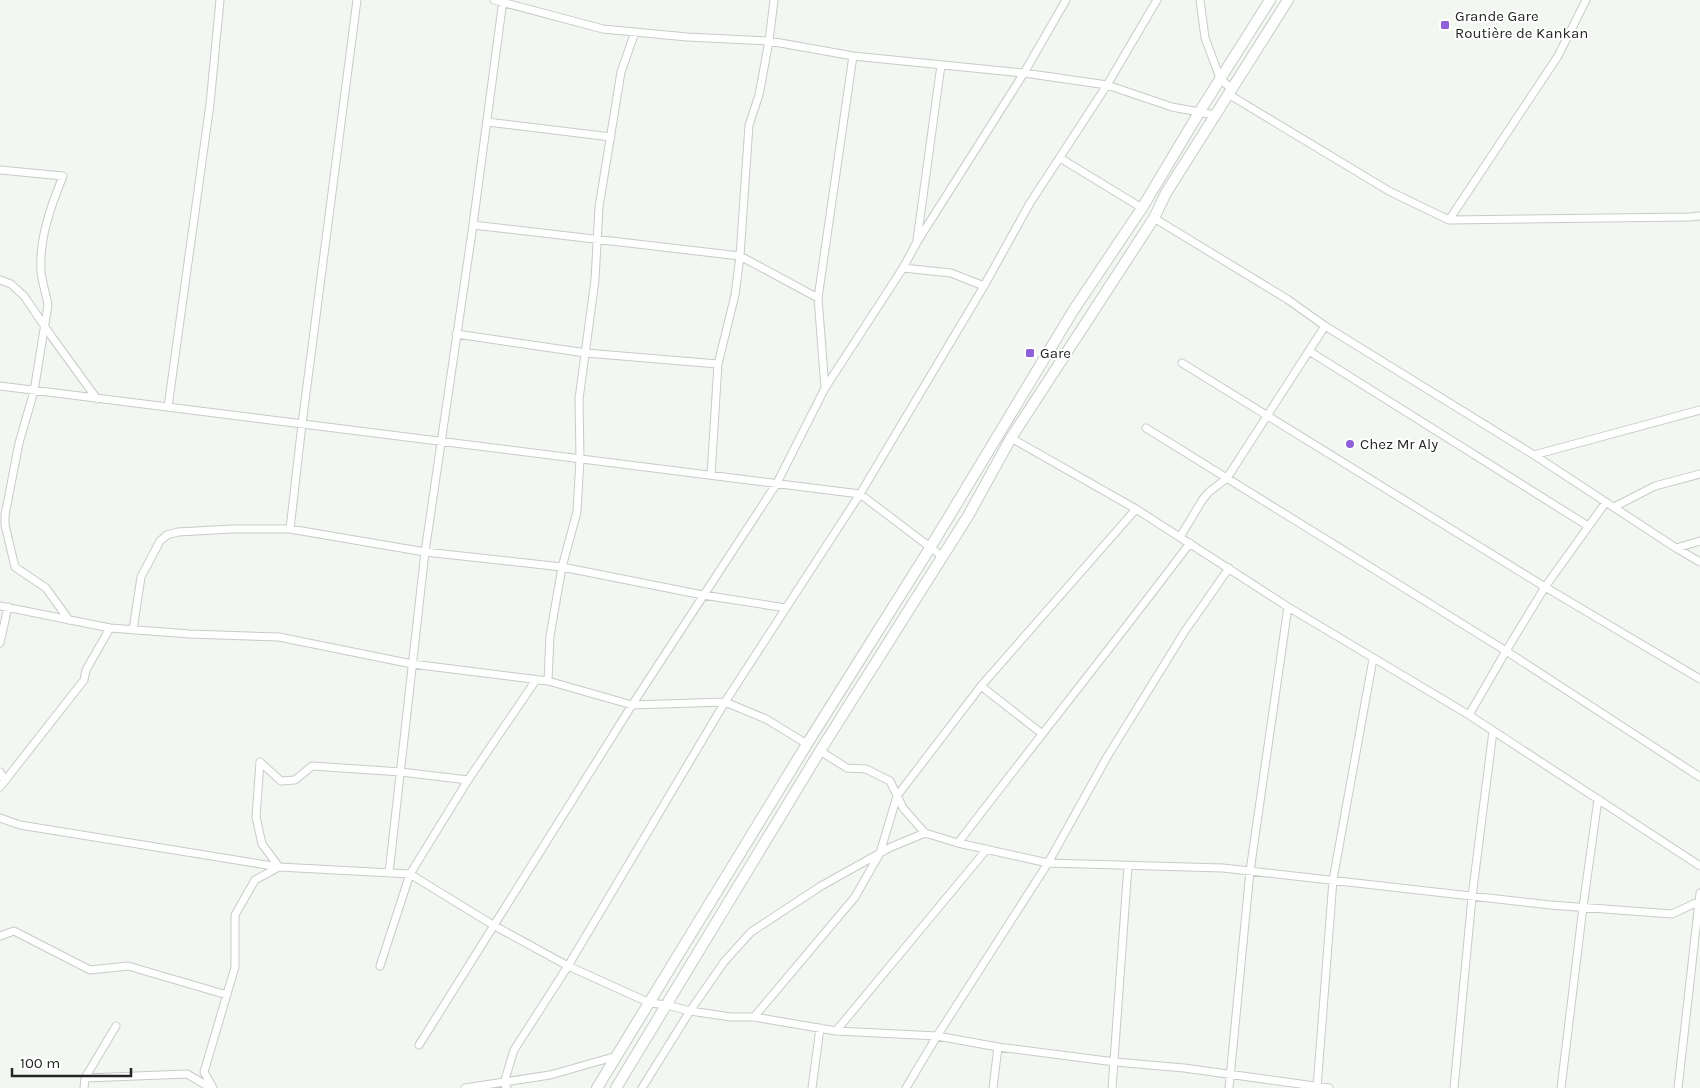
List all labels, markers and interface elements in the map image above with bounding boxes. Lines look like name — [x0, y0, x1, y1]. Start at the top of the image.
place label: Grande Gare Routière de Kankan — [1455, 7, 1588, 42]
marker: Grande Gare Routière de Kankan — [1439, 19, 1451, 31]
place label: Gare — [1040, 344, 1071, 362]
marker: Gare — [1024, 347, 1036, 359]
place label: Chez Mr Aly — [1360, 435, 1438, 453]
marker: Chez Mr Aly — [1344, 438, 1356, 450]
scale bar — [12, 1046, 131, 1078]
text: 100 m — [20, 1054, 60, 1072]

